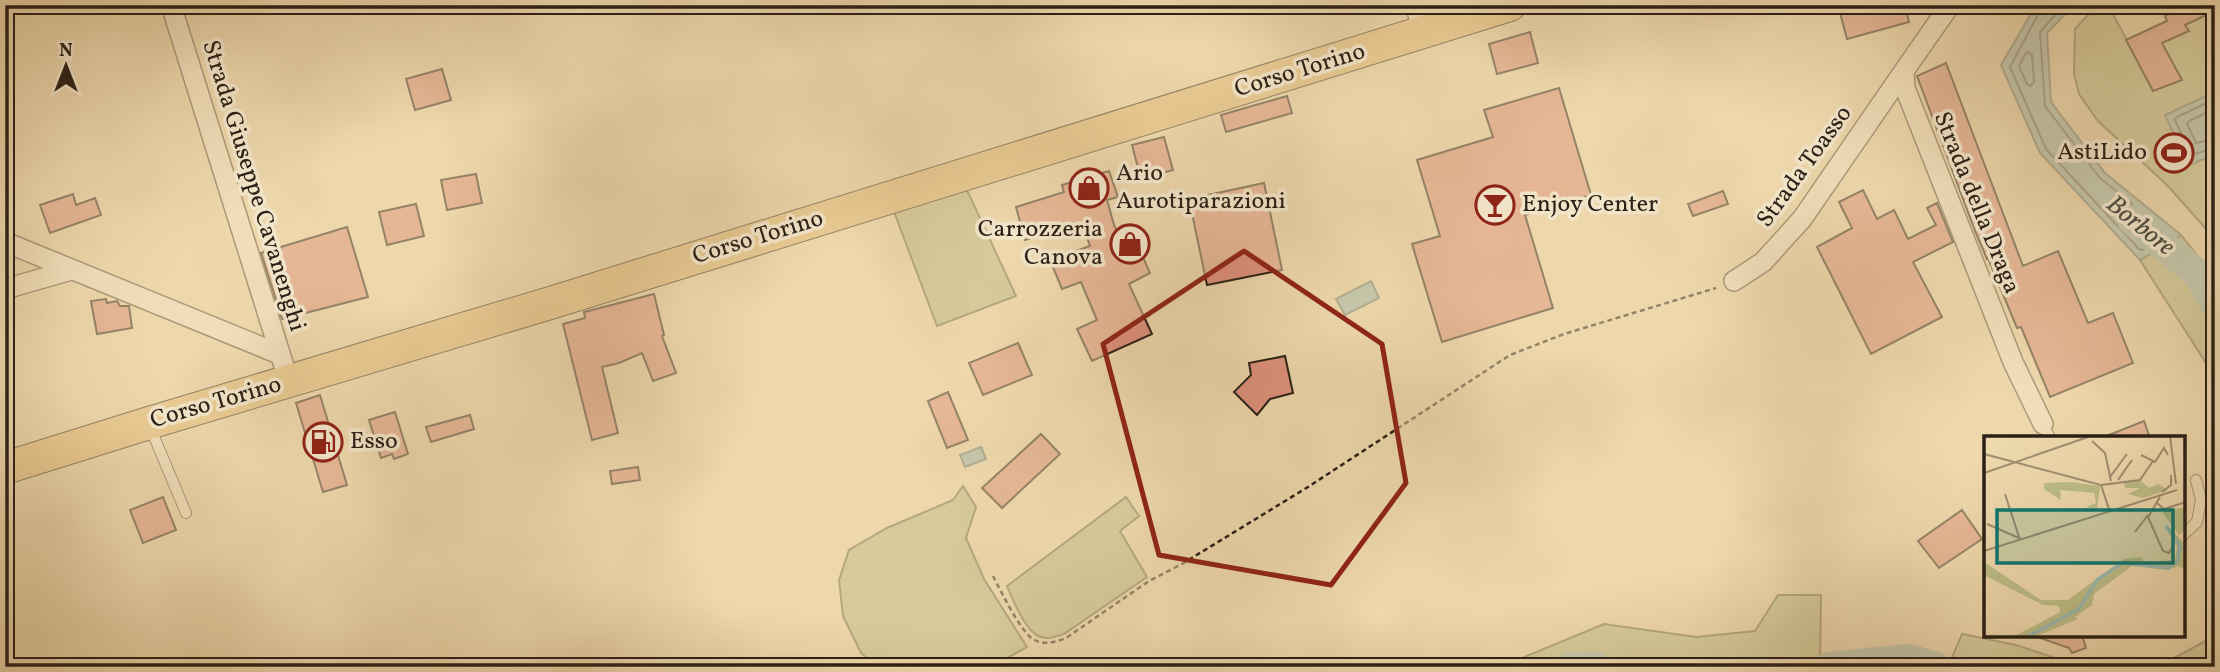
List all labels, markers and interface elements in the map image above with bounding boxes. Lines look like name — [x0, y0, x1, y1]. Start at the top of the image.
north arrow — [32, 32, 102, 102]
street label: Corso Torino — [1230, 35, 1370, 107]
street label: Strada Giuseppe Cavanenghi — [192, 36, 314, 336]
text: N — [59, 38, 73, 64]
street label: Strada Toasso — [1749, 99, 1861, 235]
street label: Strada della Draga — [1924, 107, 2028, 299]
sports icon: AstiLido — [2153, 132, 2195, 174]
place label: AstiLido — [2057, 136, 2147, 170]
place label: Ario Aurotiparazioni — [1116, 157, 1286, 219]
shop icon: Ario Aurotiparazioni — [1068, 167, 1110, 209]
bar icon: Enjoy Center — [1474, 184, 1516, 226]
water label: Borbore — [2098, 187, 2182, 265]
place label: Enjoy Center — [1522, 188, 1658, 222]
street label: Corso Torino — [688, 202, 828, 274]
place label: Carrozzeria Canova — [978, 213, 1103, 275]
shop icon: Carrozzeria Canova — [1109, 223, 1151, 265]
street label: Corso Torino — [146, 368, 286, 438]
fuel station icon: Esso — [302, 421, 344, 463]
place label: Esso — [350, 425, 398, 459]
inset map — [1984, 436, 2185, 637]

